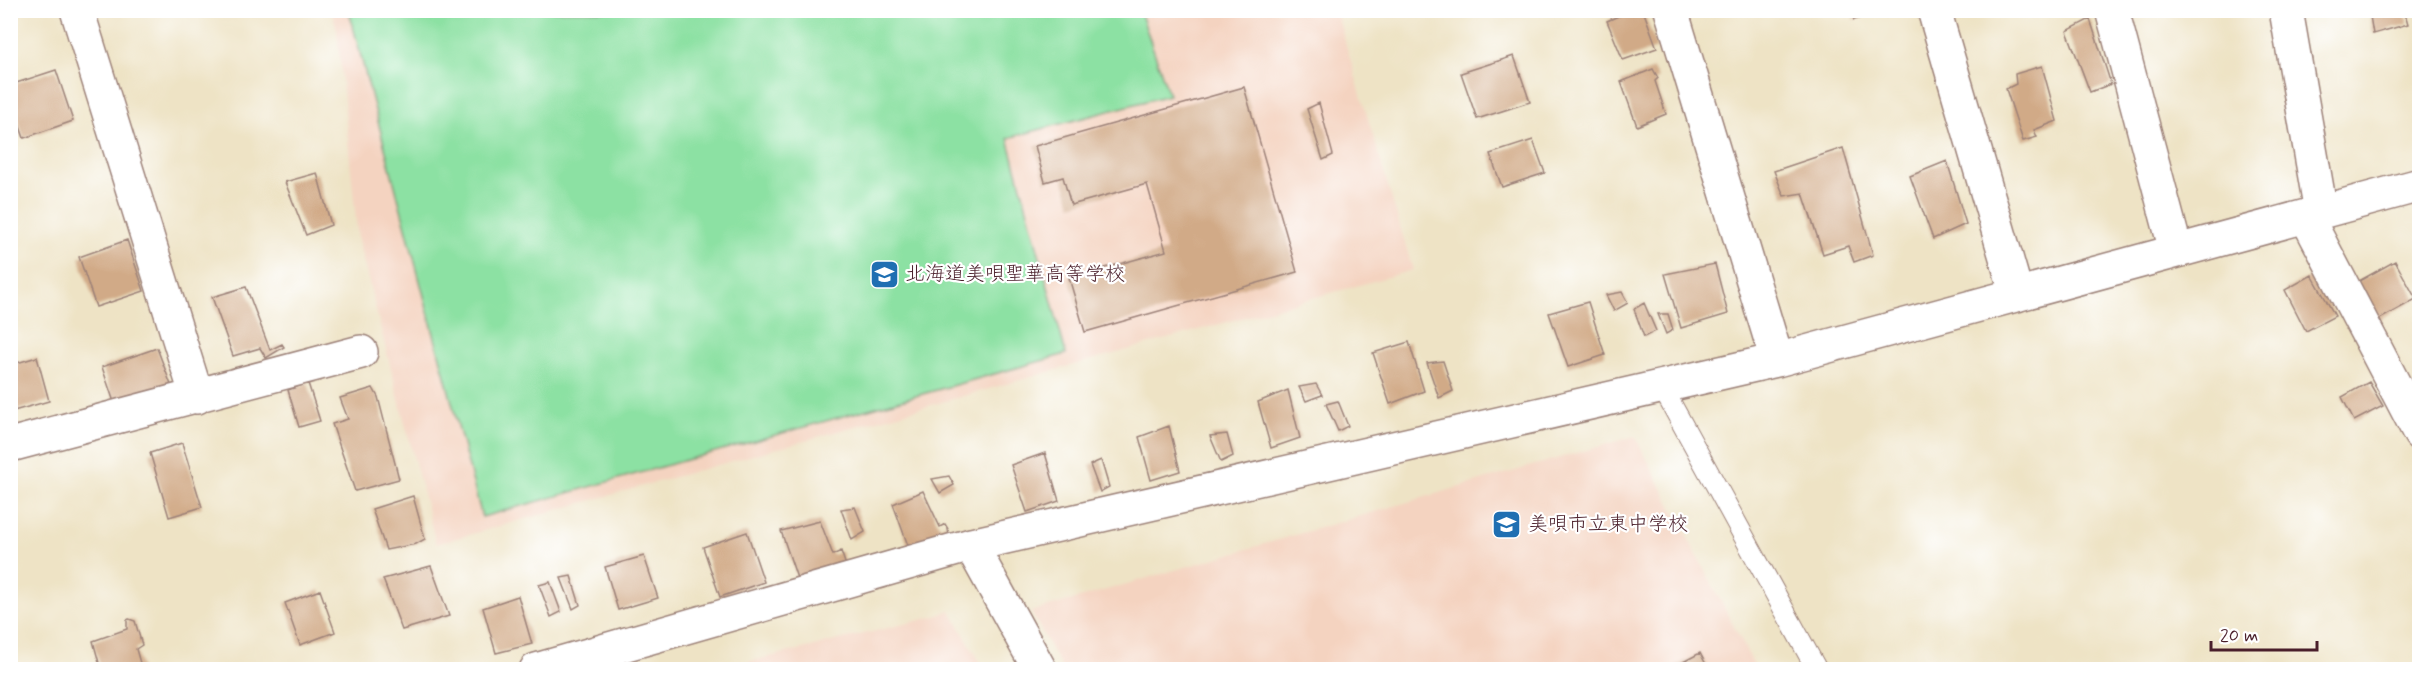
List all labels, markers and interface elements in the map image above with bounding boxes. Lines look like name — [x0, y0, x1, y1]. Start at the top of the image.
school or university icon: 北海道美唄聖華高等学校 — [868, 258, 900, 290]
place label: 北海道美唄聖華高等学校 — [905, 261, 1125, 288]
school or university icon: 美唄市立東中学校 — [1491, 508, 1523, 540]
place label: 美唄市立東中学校 — [1528, 511, 1688, 538]
scale bar — [2211, 614, 2318, 652]
text: 20 m — [2220, 624, 2258, 648]

